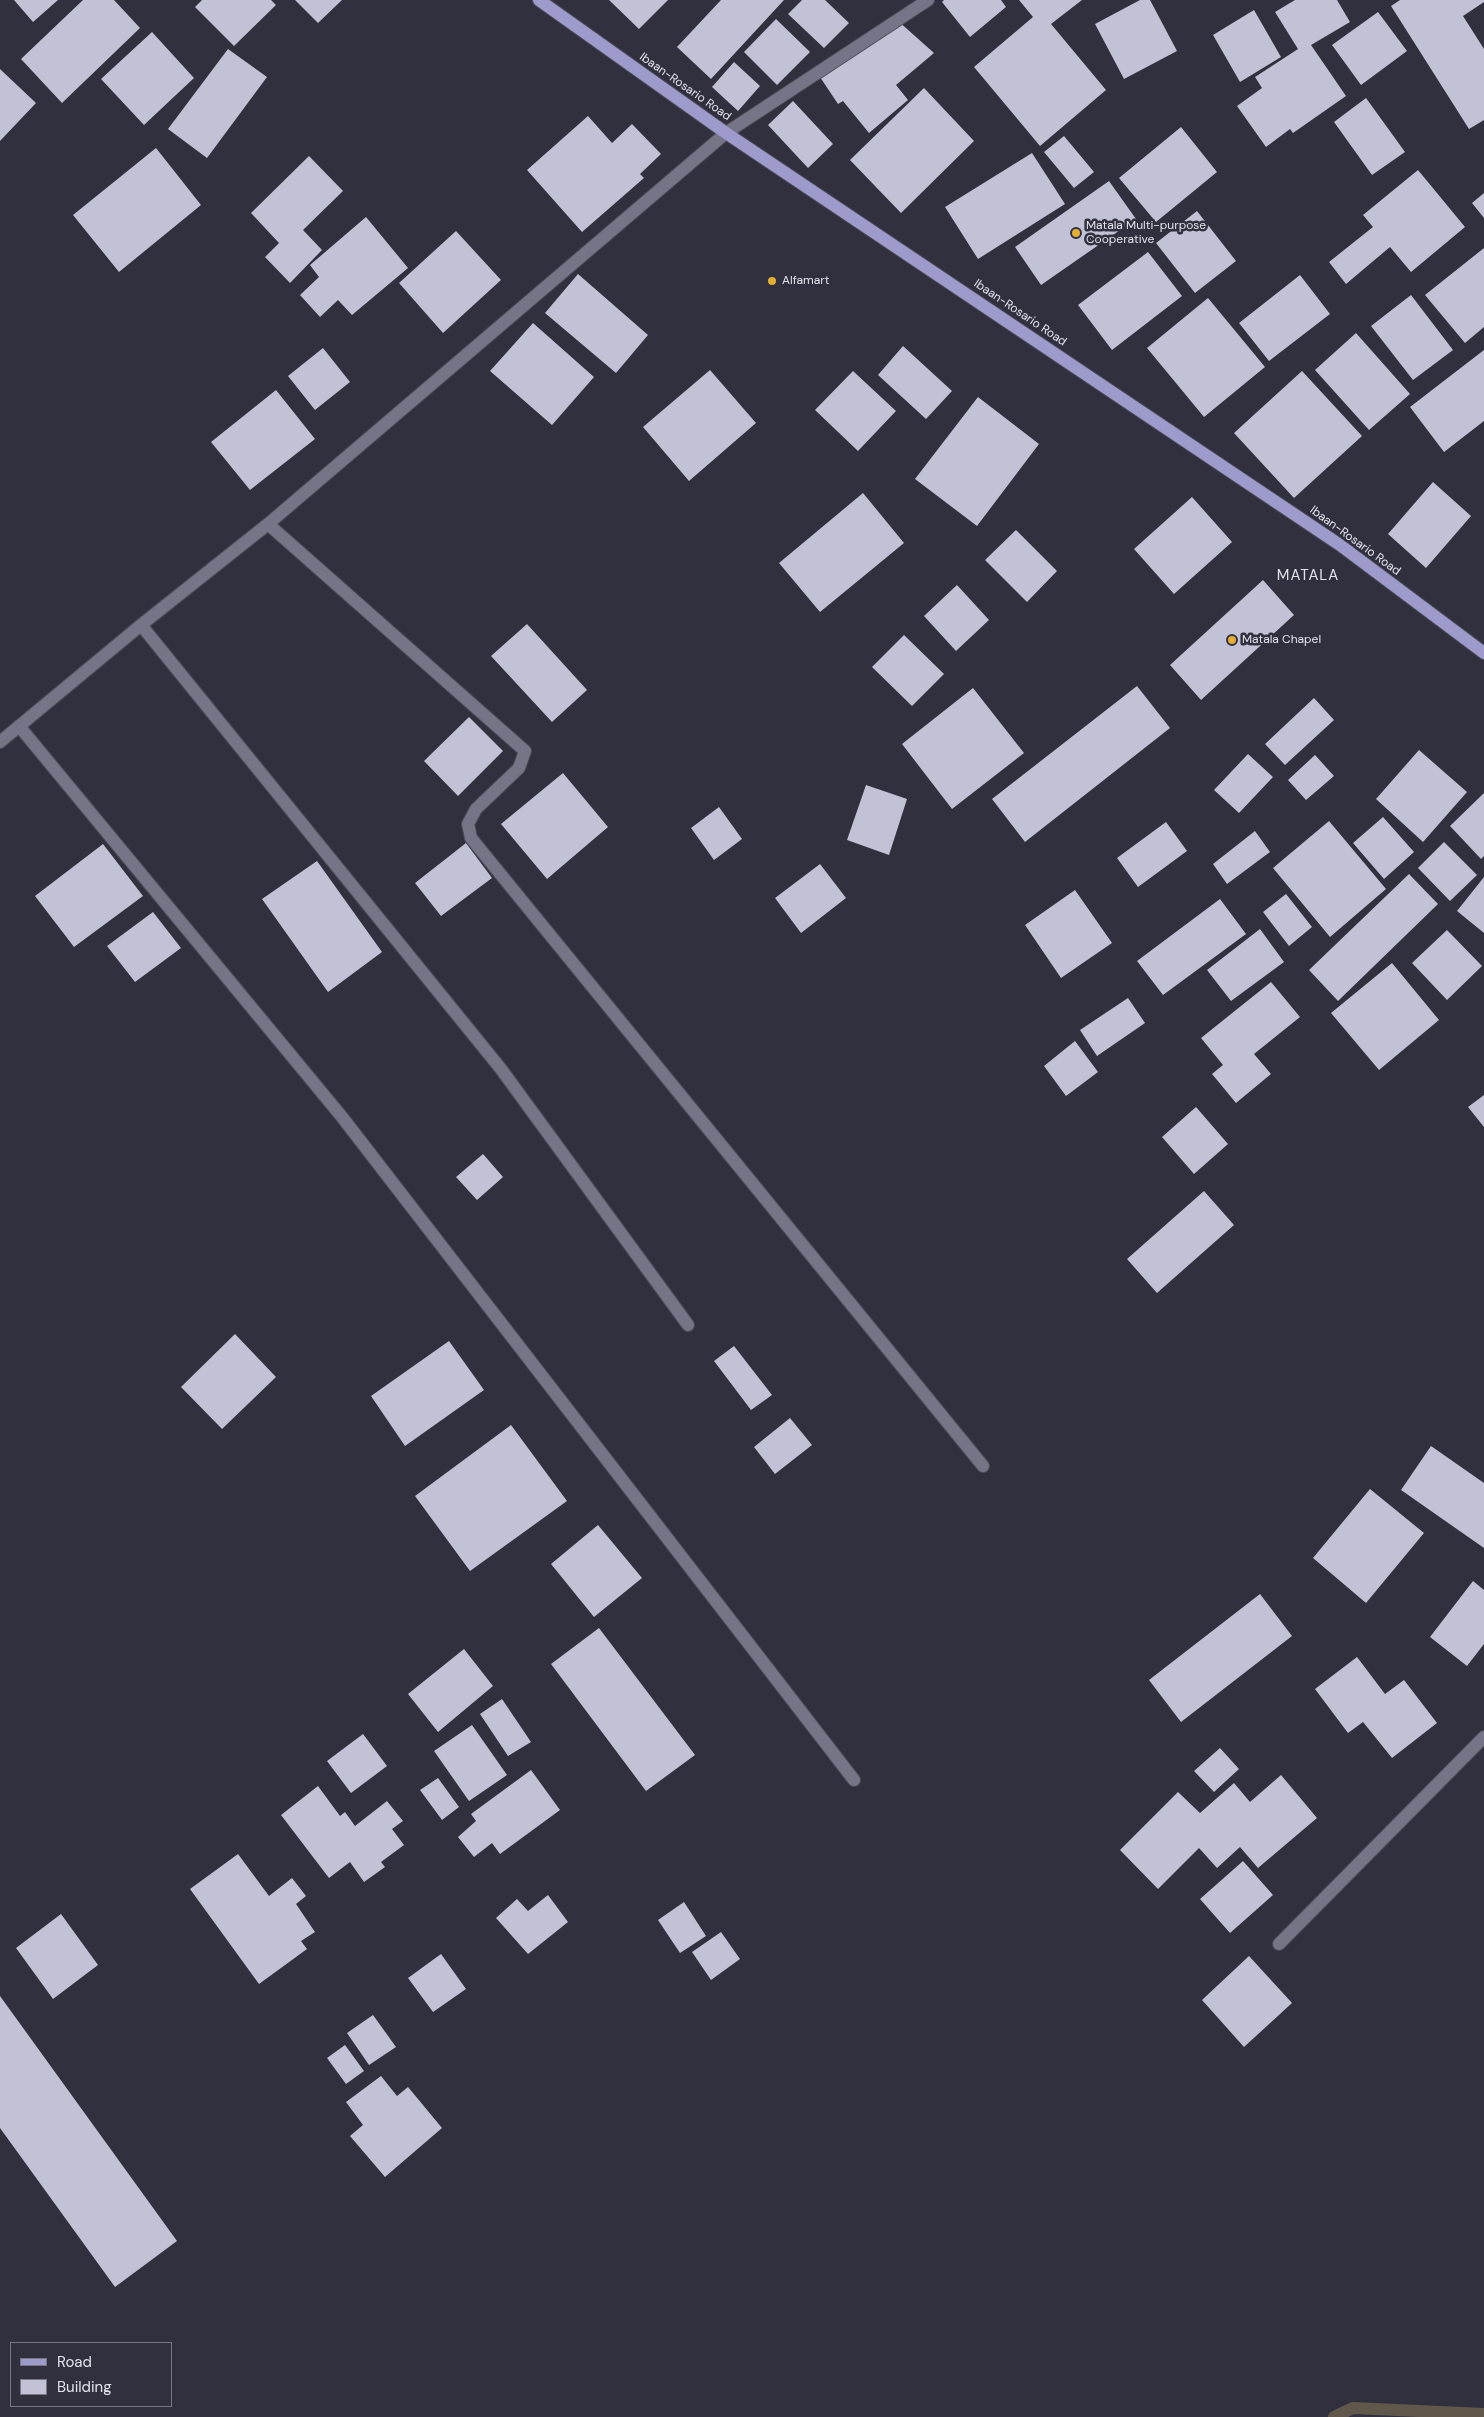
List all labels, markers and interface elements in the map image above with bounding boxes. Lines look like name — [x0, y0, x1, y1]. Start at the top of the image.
street label: Ibaan-Rosario Road — [636, 50, 734, 124]
place label: Matala Multi-purpose Cooperative — [1086, 219, 1206, 247]
marker: Matala Multi-purpose Cooperative — [1070, 227, 1082, 239]
place label: Alfamart — [782, 274, 829, 288]
marker: Alfamart — [766, 275, 778, 287]
street label: Ibaan-Rosario Road — [971, 277, 1069, 349]
street label: Ibaan-Rosario Road — [1307, 503, 1403, 579]
district label: MATALA — [1276, 567, 1340, 585]
place label: Matala Chapel — [1242, 633, 1321, 647]
marker: Matala Chapel — [1226, 634, 1238, 646]
legend — [10, 2342, 172, 2407]
text: Road — [57, 2352, 92, 2372]
text: Building — [57, 2377, 112, 2397]

